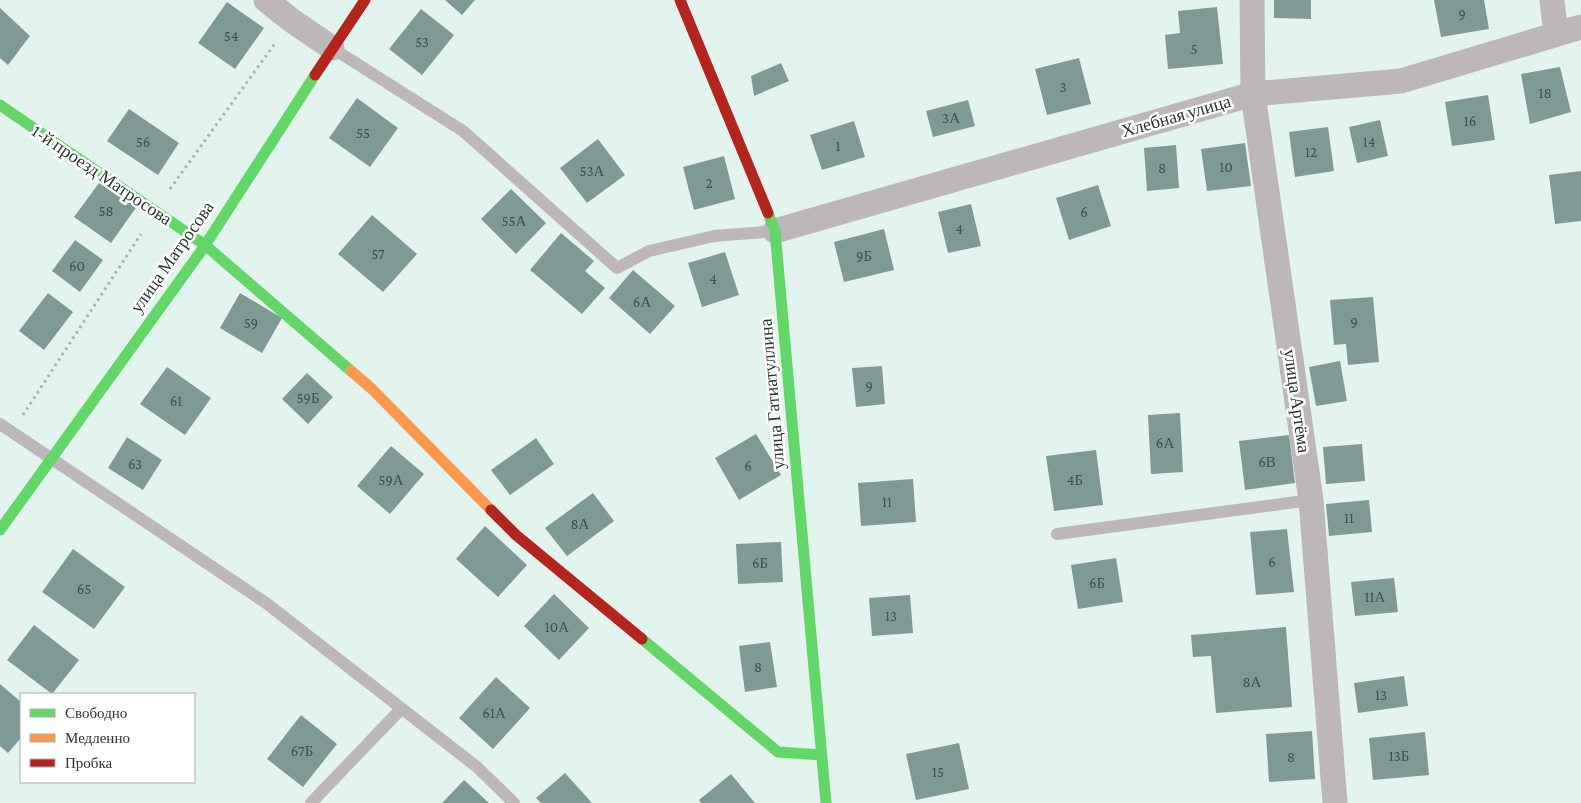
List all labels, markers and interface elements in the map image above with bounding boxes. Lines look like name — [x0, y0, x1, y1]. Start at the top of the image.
house number: 9 — [1458, 6, 1466, 22]
house number: 54 — [224, 28, 238, 44]
house number: 53 — [415, 34, 429, 50]
house number: 5 — [1190, 41, 1198, 57]
house number: 3 — [1059, 79, 1067, 95]
house number: 18 — [1538, 85, 1552, 101]
street label: Хлебная улица — [1119, 91, 1233, 141]
house number: 3А — [942, 110, 960, 126]
house number: 16 — [1464, 113, 1476, 129]
street label: 1-й проезд Матросова — [28, 121, 176, 229]
house number: 55 — [356, 125, 370, 141]
house number: 56 — [136, 134, 150, 150]
house number: 14 — [1363, 134, 1375, 150]
house number: 1 — [836, 138, 841, 154]
house number: 12 — [1305, 144, 1317, 160]
house number: 10 — [1219, 159, 1233, 175]
house number: 8 — [1158, 160, 1166, 176]
house number: 53А — [580, 163, 605, 179]
house number: 2 — [705, 175, 713, 191]
street label: улица Матросова — [126, 198, 218, 316]
house number: 58 — [98, 203, 114, 219]
house number: 6 — [1080, 204, 1088, 220]
house number: 55А — [502, 213, 527, 229]
house number: 4 — [955, 221, 963, 237]
house number: 57 — [371, 246, 385, 262]
house number: 9Б — [856, 248, 872, 264]
house number: 60 — [69, 258, 85, 274]
house number: 4 — [709, 271, 717, 287]
house number: 6А — [633, 294, 651, 310]
house number: 9 — [1350, 314, 1358, 330]
house number: 59 — [244, 315, 258, 331]
street label: улица Гатиатуллина — [755, 318, 789, 470]
street label: улица Артёма — [1280, 348, 1314, 454]
house number: 9 — [865, 378, 873, 394]
house number: 59Б — [296, 390, 320, 406]
house number: 61 — [170, 393, 182, 409]
house number: 6А — [1156, 435, 1174, 451]
house number: 6В — [1258, 454, 1276, 470]
house number: 63 — [128, 456, 142, 472]
house number: 6 — [744, 458, 752, 474]
house number: 59А — [378, 472, 404, 488]
house number: 4Б — [1067, 472, 1083, 488]
house number: 11 — [882, 494, 892, 510]
house number: 11 — [1344, 510, 1354, 526]
house number: 8А — [571, 516, 590, 532]
house number: 6 — [1268, 554, 1276, 570]
house number: 6Б — [752, 555, 768, 571]
house number: 6Б — [1089, 575, 1105, 591]
house number: 65 — [77, 581, 91, 597]
house number: 11А — [1365, 589, 1386, 605]
house number: 13 — [885, 608, 897, 624]
house number: 10А — [545, 619, 569, 635]
house number: 8 — [754, 659, 762, 675]
house number: 8А — [1243, 674, 1262, 690]
house number: 13 — [1375, 687, 1387, 703]
legend — [20, 693, 195, 783]
text: Свободно — [65, 705, 127, 721]
house number: 61А — [482, 705, 506, 721]
text: Медленно — [65, 730, 130, 746]
house number: 67Б — [291, 743, 313, 759]
house number: 13Б — [1389, 748, 1409, 764]
house number: 8 — [1287, 749, 1295, 765]
text: Пробка — [65, 755, 113, 771]
house number: 15 — [932, 764, 944, 780]

